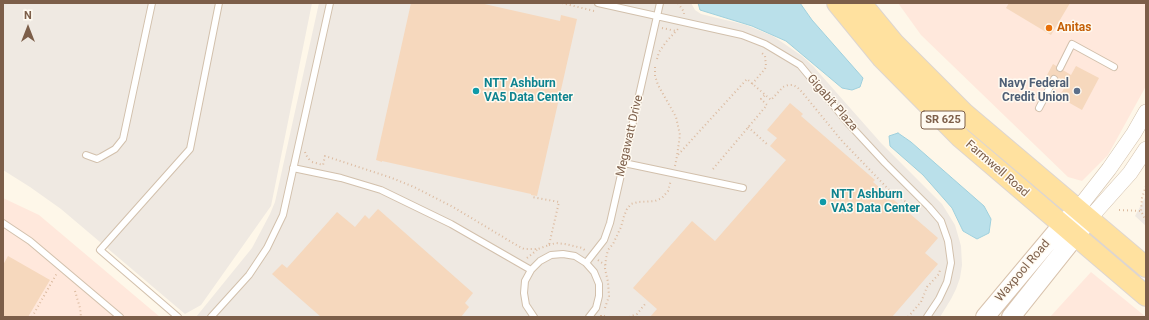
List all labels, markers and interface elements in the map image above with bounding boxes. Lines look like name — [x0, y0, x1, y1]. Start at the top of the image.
north arrow — [8, 8, 48, 48]
text: N — [24, 9, 32, 22]
place label: Anitas — [1057, 21, 1091, 35]
marker: Anitas — [1044, 23, 1054, 33]
street label: Gigabit Plaza — [803, 72, 861, 134]
place label: NTT Ashburn VA5 Data Center — [484, 77, 573, 105]
place label: Navy Federal Credit Union — [999, 77, 1069, 105]
marker: NTT Ashburn VA5 Data Center — [471, 86, 481, 96]
marker: Navy Federal Credit Union — [1072, 86, 1082, 96]
street label: Megawatt Drive — [614, 94, 646, 178]
road number: SR 625 — [921, 111, 965, 129]
street label: Farmwell Road — [962, 138, 1032, 200]
place label: NTT Ashburn VA3 Data Center — [831, 188, 920, 216]
marker: NTT Ashburn VA3 Data Center — [818, 197, 828, 207]
street label: Waxpool Road — [993, 237, 1053, 305]

